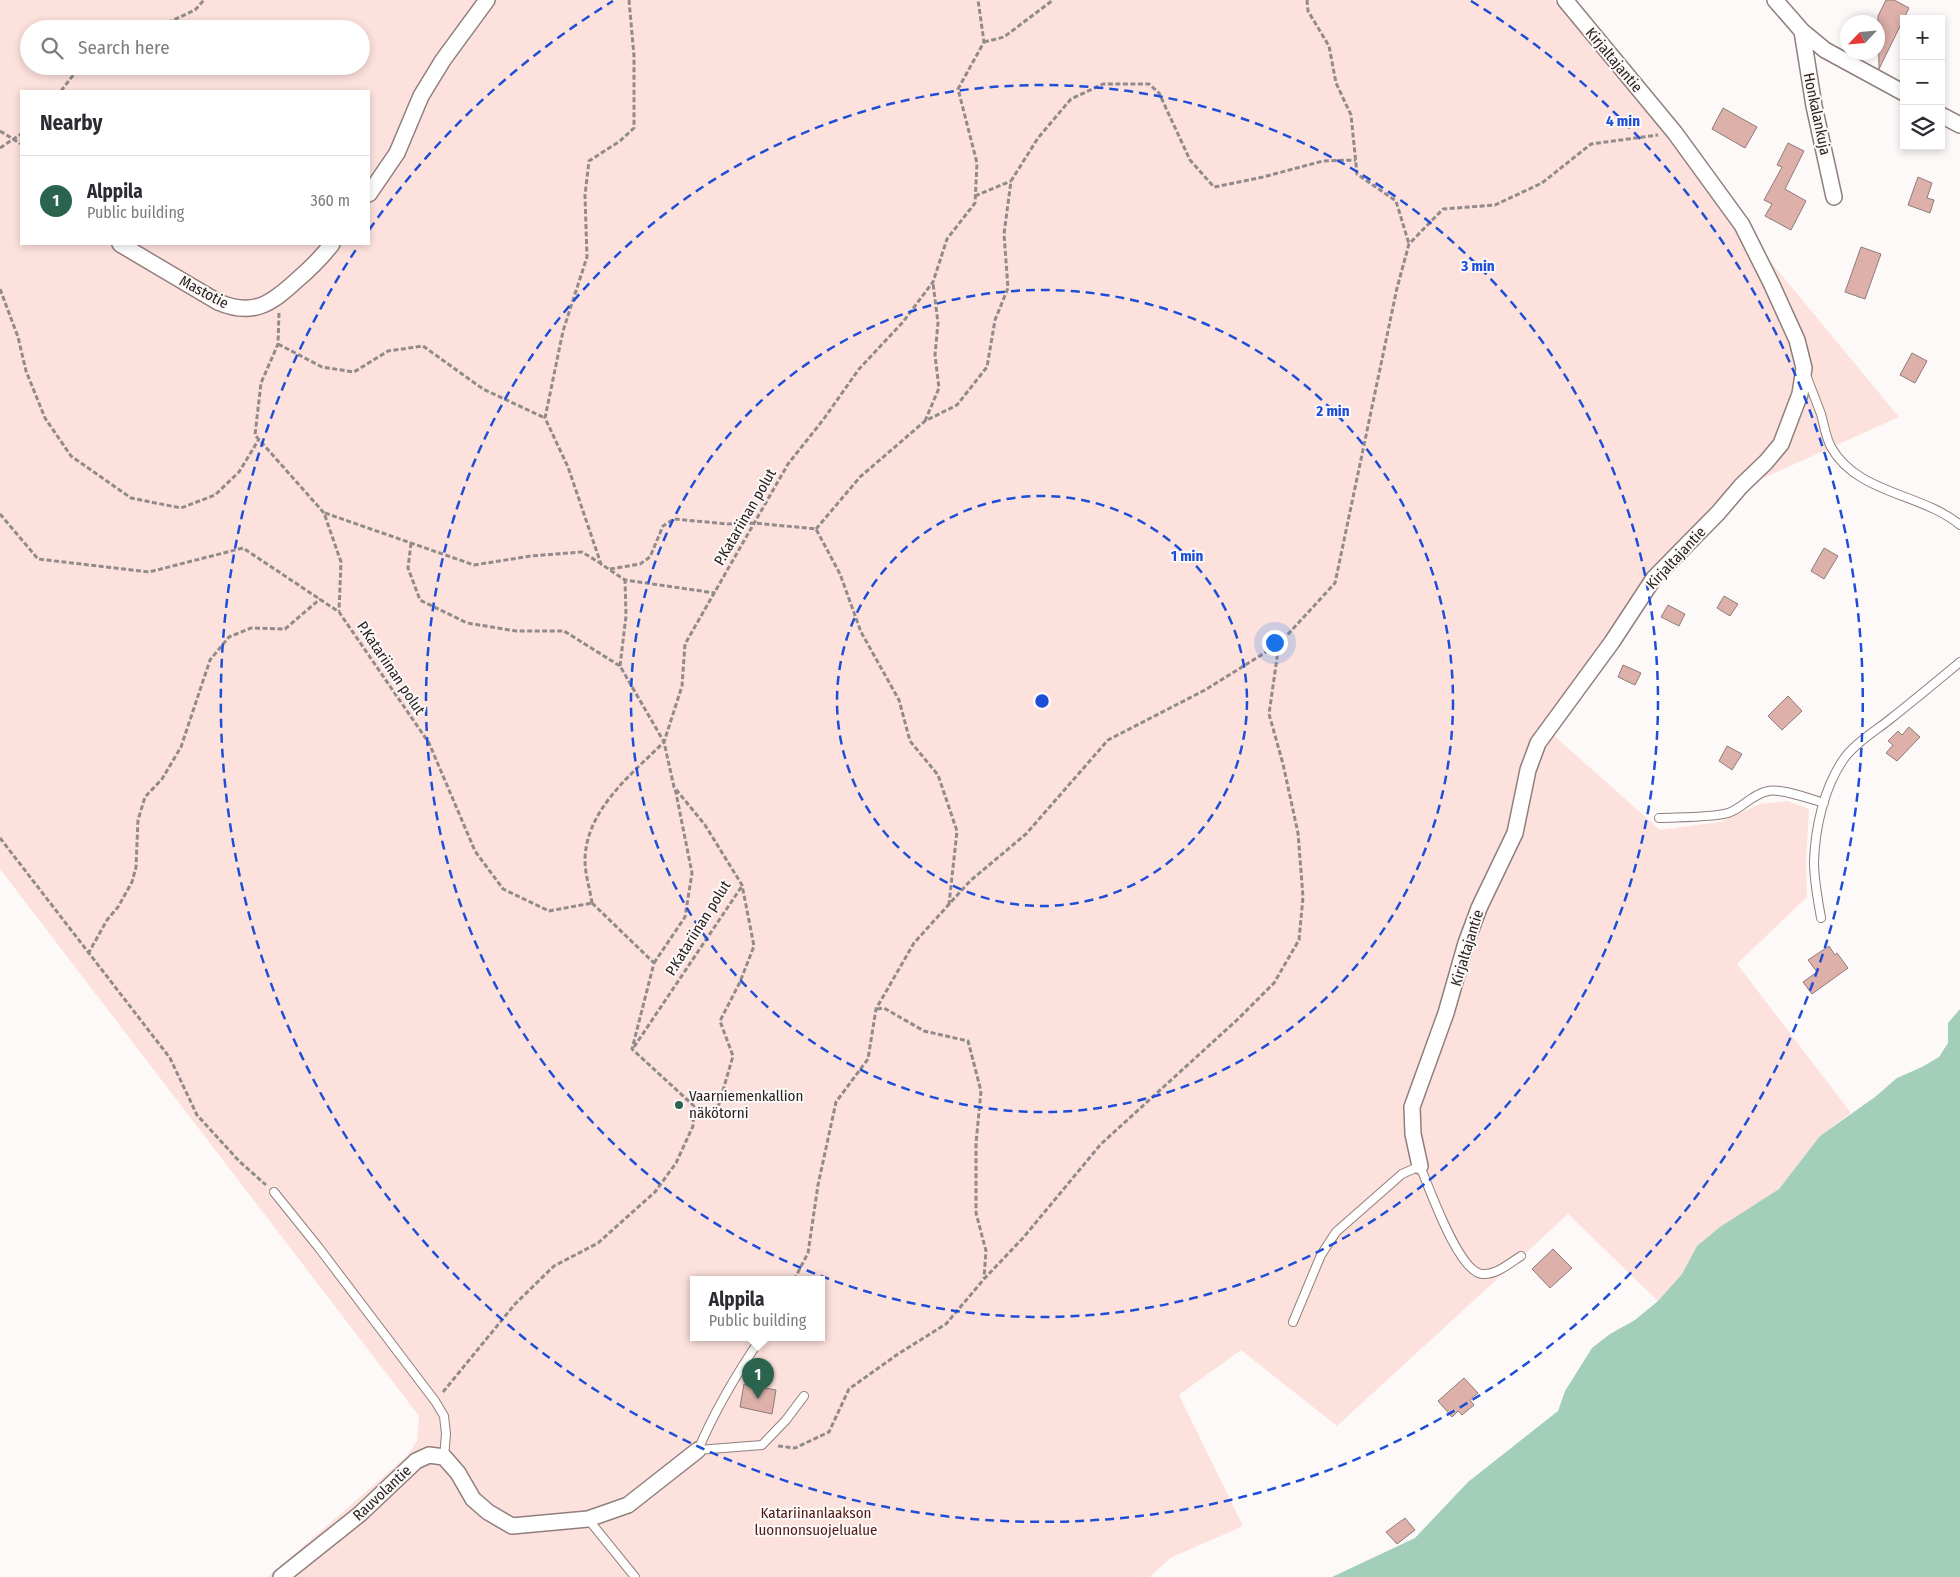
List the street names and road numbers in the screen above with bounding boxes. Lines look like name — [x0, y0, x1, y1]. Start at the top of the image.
street label: Kirjaltajantie — [1582, 24, 1646, 96]
street label: Honkalankuja — [1799, 71, 1835, 157]
street label: Mastotie — [176, 272, 232, 312]
street label: P.Katariinan polut — [710, 465, 780, 569]
street label: Kirjaltajantie — [1643, 523, 1709, 593]
street label: P.Katariinan polut — [353, 618, 429, 718]
street label: P.Katariinan polut — [662, 877, 734, 979]
street label: Kirjaltajantie — [1447, 908, 1487, 988]
street label: Rauvolantie — [349, 1462, 415, 1524]

